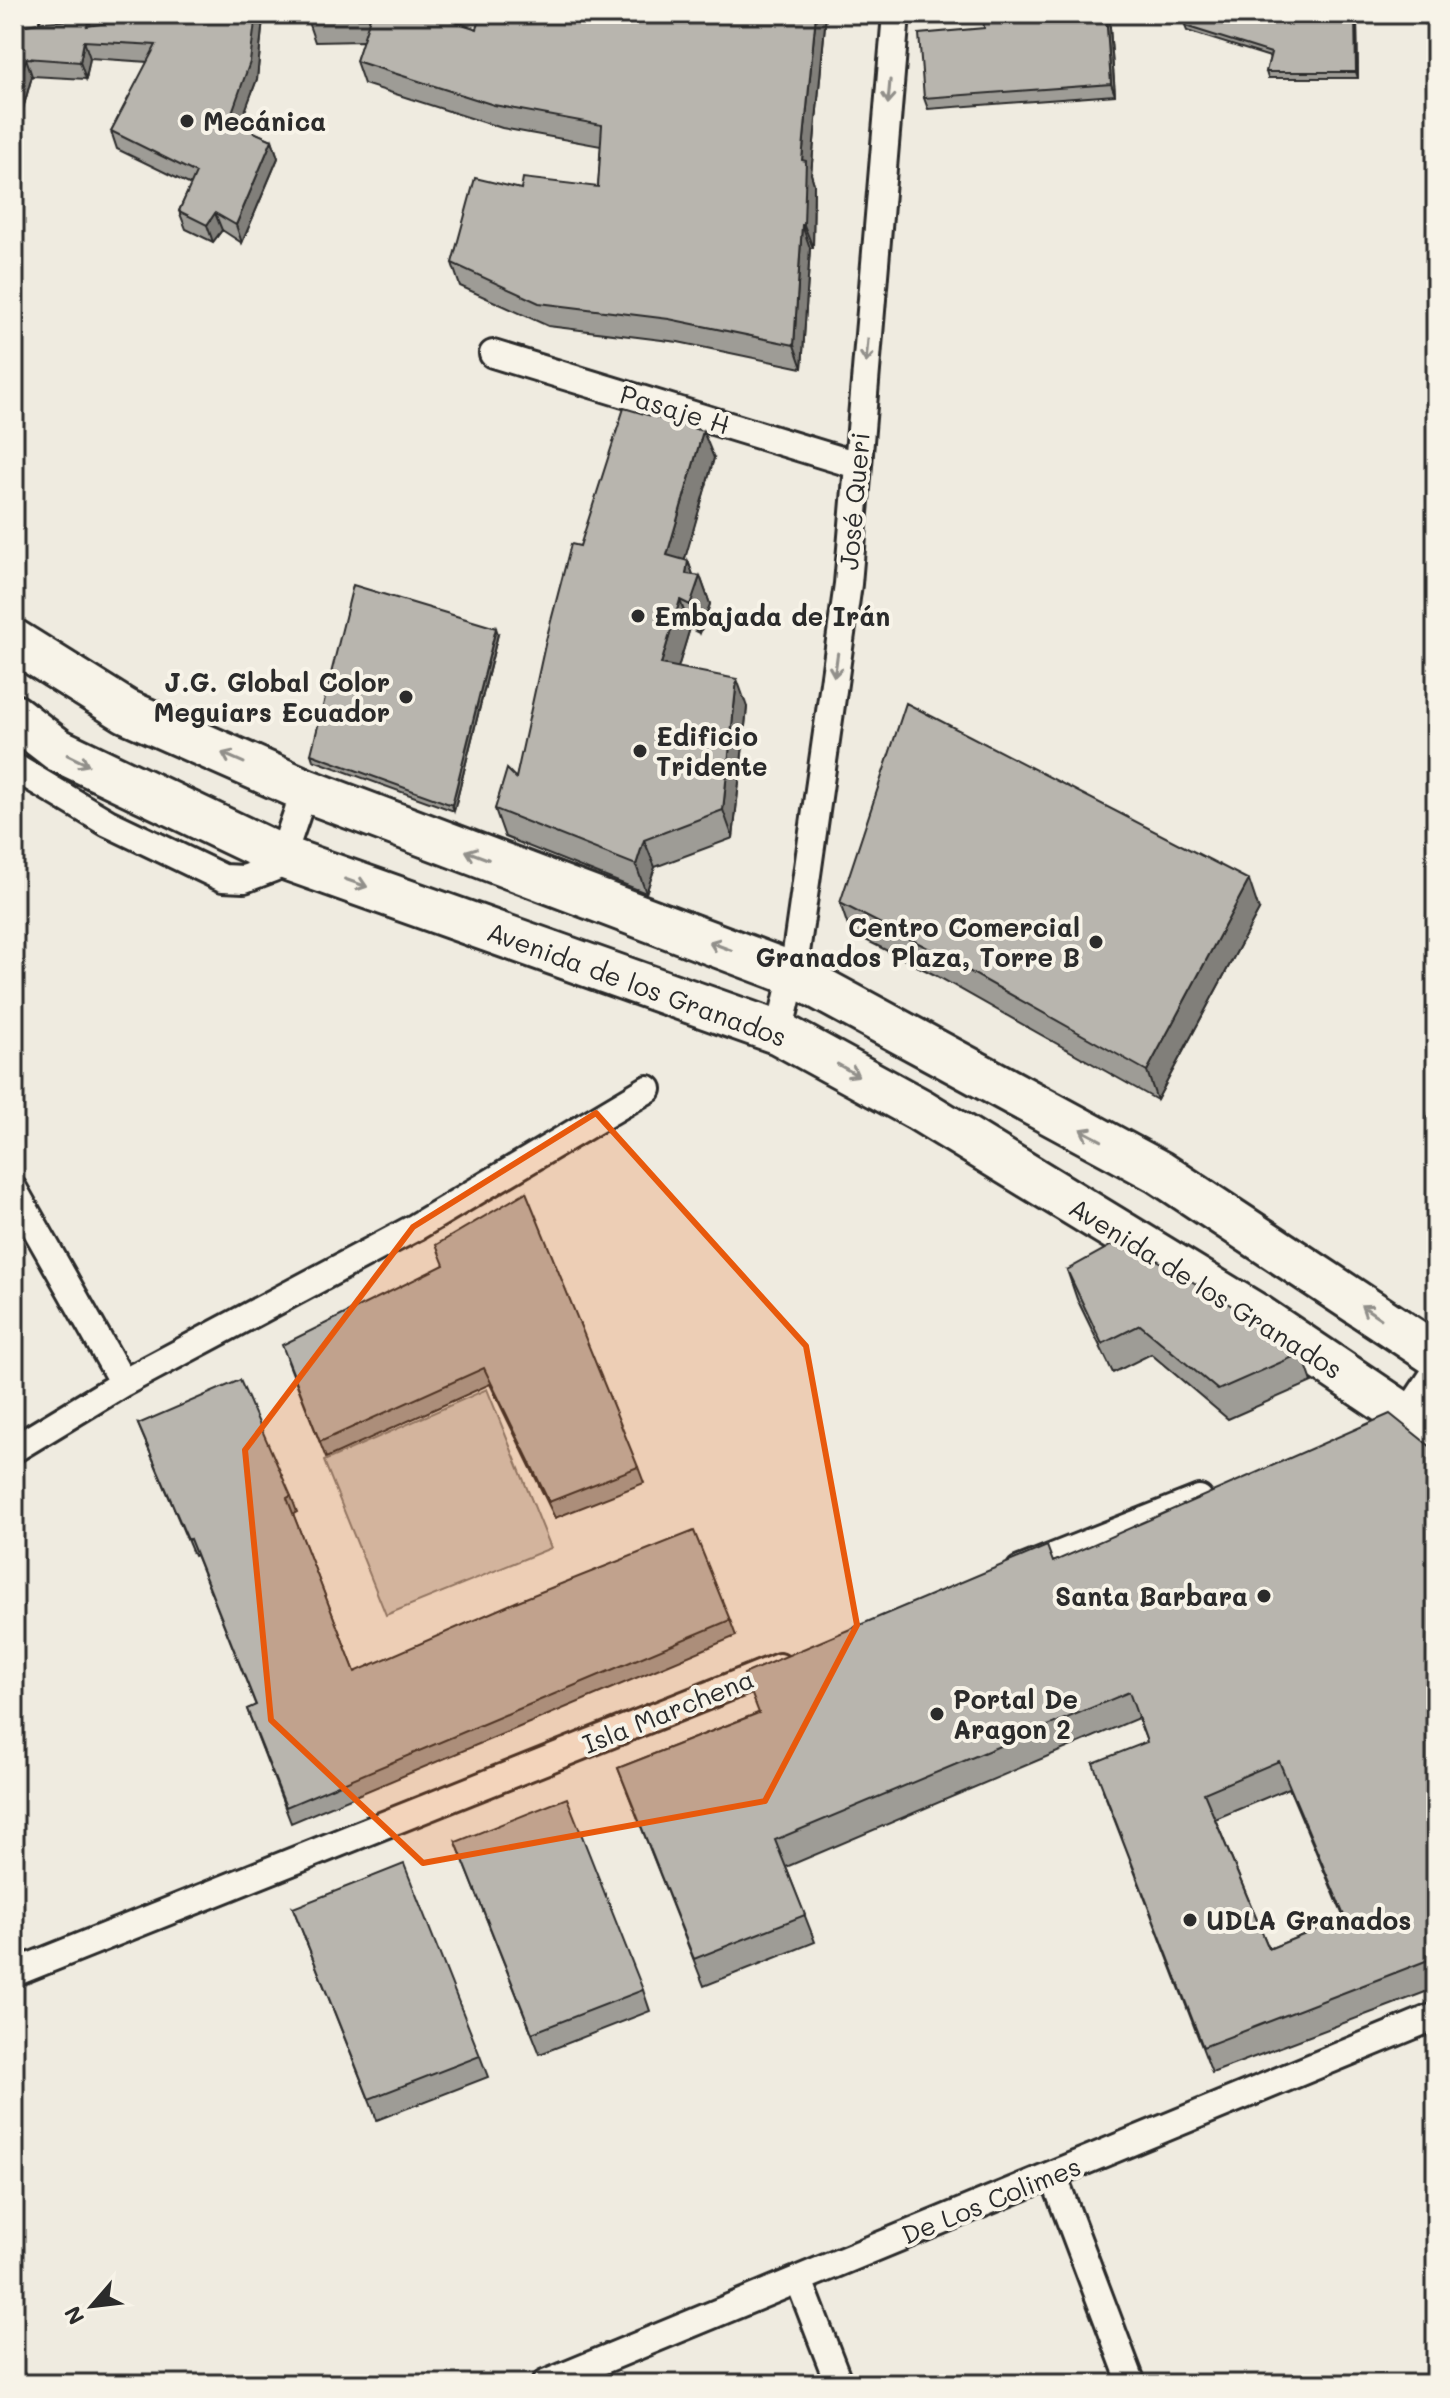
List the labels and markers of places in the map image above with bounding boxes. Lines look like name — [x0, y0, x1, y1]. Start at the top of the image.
place label: Mecánica — [203, 104, 326, 138]
marker: Mecánica — [178, 112, 196, 130]
place label: Embajada de Irán — [654, 599, 890, 633]
marker: Embajada de Irán — [629, 607, 647, 625]
place label: J.G. Global Color Meguiars Ecuador — [153, 665, 390, 729]
marker: J.G. Global Color Meguiars Ecuador — [397, 688, 415, 706]
place label: Edificio Tridente — [656, 719, 768, 783]
marker: Edificio Tridente — [631, 742, 649, 760]
place label: Centro Comercial Granados Plaza, Torre B — [756, 910, 1080, 974]
marker: Centro Comercial Granados Plaza, Torre B — [1087, 933, 1105, 951]
place label: Santa Barbara — [1055, 1579, 1248, 1613]
marker: Santa Barbara — [1255, 1587, 1273, 1605]
place label: Portal De Aragon 2 — [953, 1682, 1078, 1746]
marker: Portal De Aragon 2 — [928, 1705, 946, 1723]
place label: UDLA Granados — [1206, 1903, 1411, 1937]
marker: UDLA Granados — [1181, 1911, 1199, 1929]

